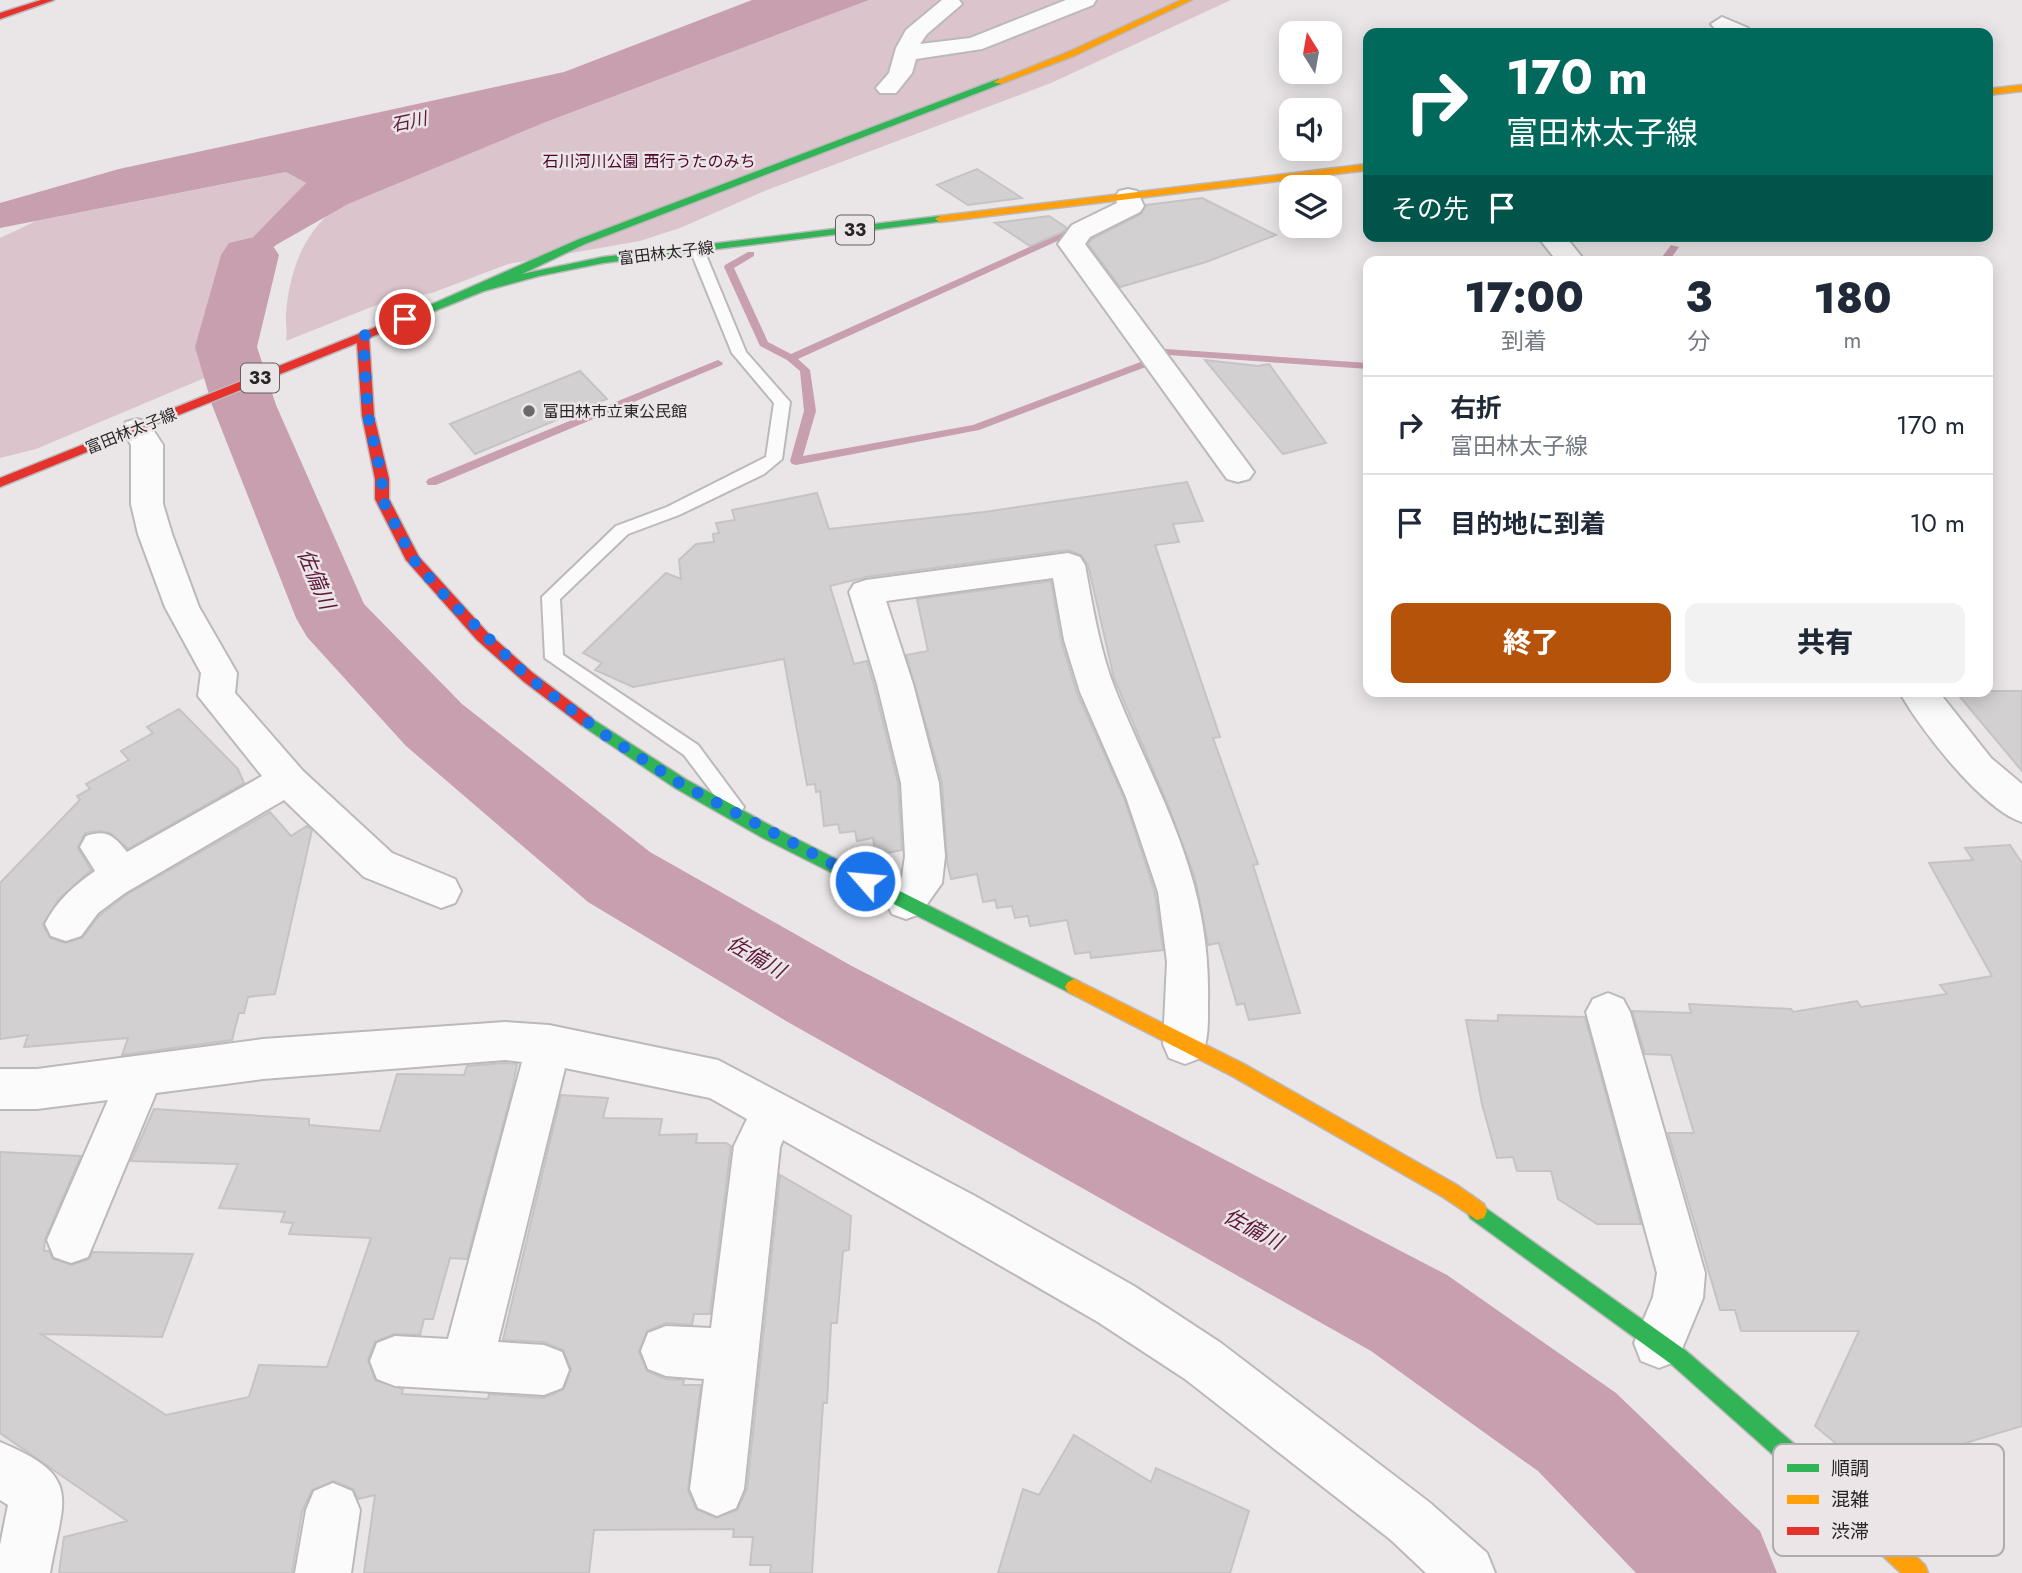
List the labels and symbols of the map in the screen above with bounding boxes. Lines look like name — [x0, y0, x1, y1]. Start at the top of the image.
north arrow — [1279, 21, 1342, 84]
water label: 石川 — [389, 105, 431, 138]
park label: 石川河川公園 西行うたのみち — [543, 150, 755, 173]
road number: 33 — [836, 215, 874, 244]
street label: 富田林太子線 — [617, 236, 715, 270]
pin — [375, 289, 435, 349]
road number: 33 — [241, 364, 279, 392]
place label: 富田林市立東公民館 — [543, 400, 687, 423]
street label: 富田林太子線 — [82, 402, 180, 460]
marker: 富田林市立東公民館 — [521, 403, 537, 419]
water label: 佐備川 — [290, 544, 343, 616]
position arrow — [828, 844, 902, 918]
water label: 佐備川 — [721, 928, 793, 987]
water label: 佐備川 — [1218, 1201, 1290, 1258]
legend — [1773, 1444, 2004, 1556]
text: 順調 — [1831, 1455, 1869, 1482]
text: 混雑 — [1831, 1486, 1869, 1513]
text: 渋滞 — [1831, 1518, 1869, 1545]

